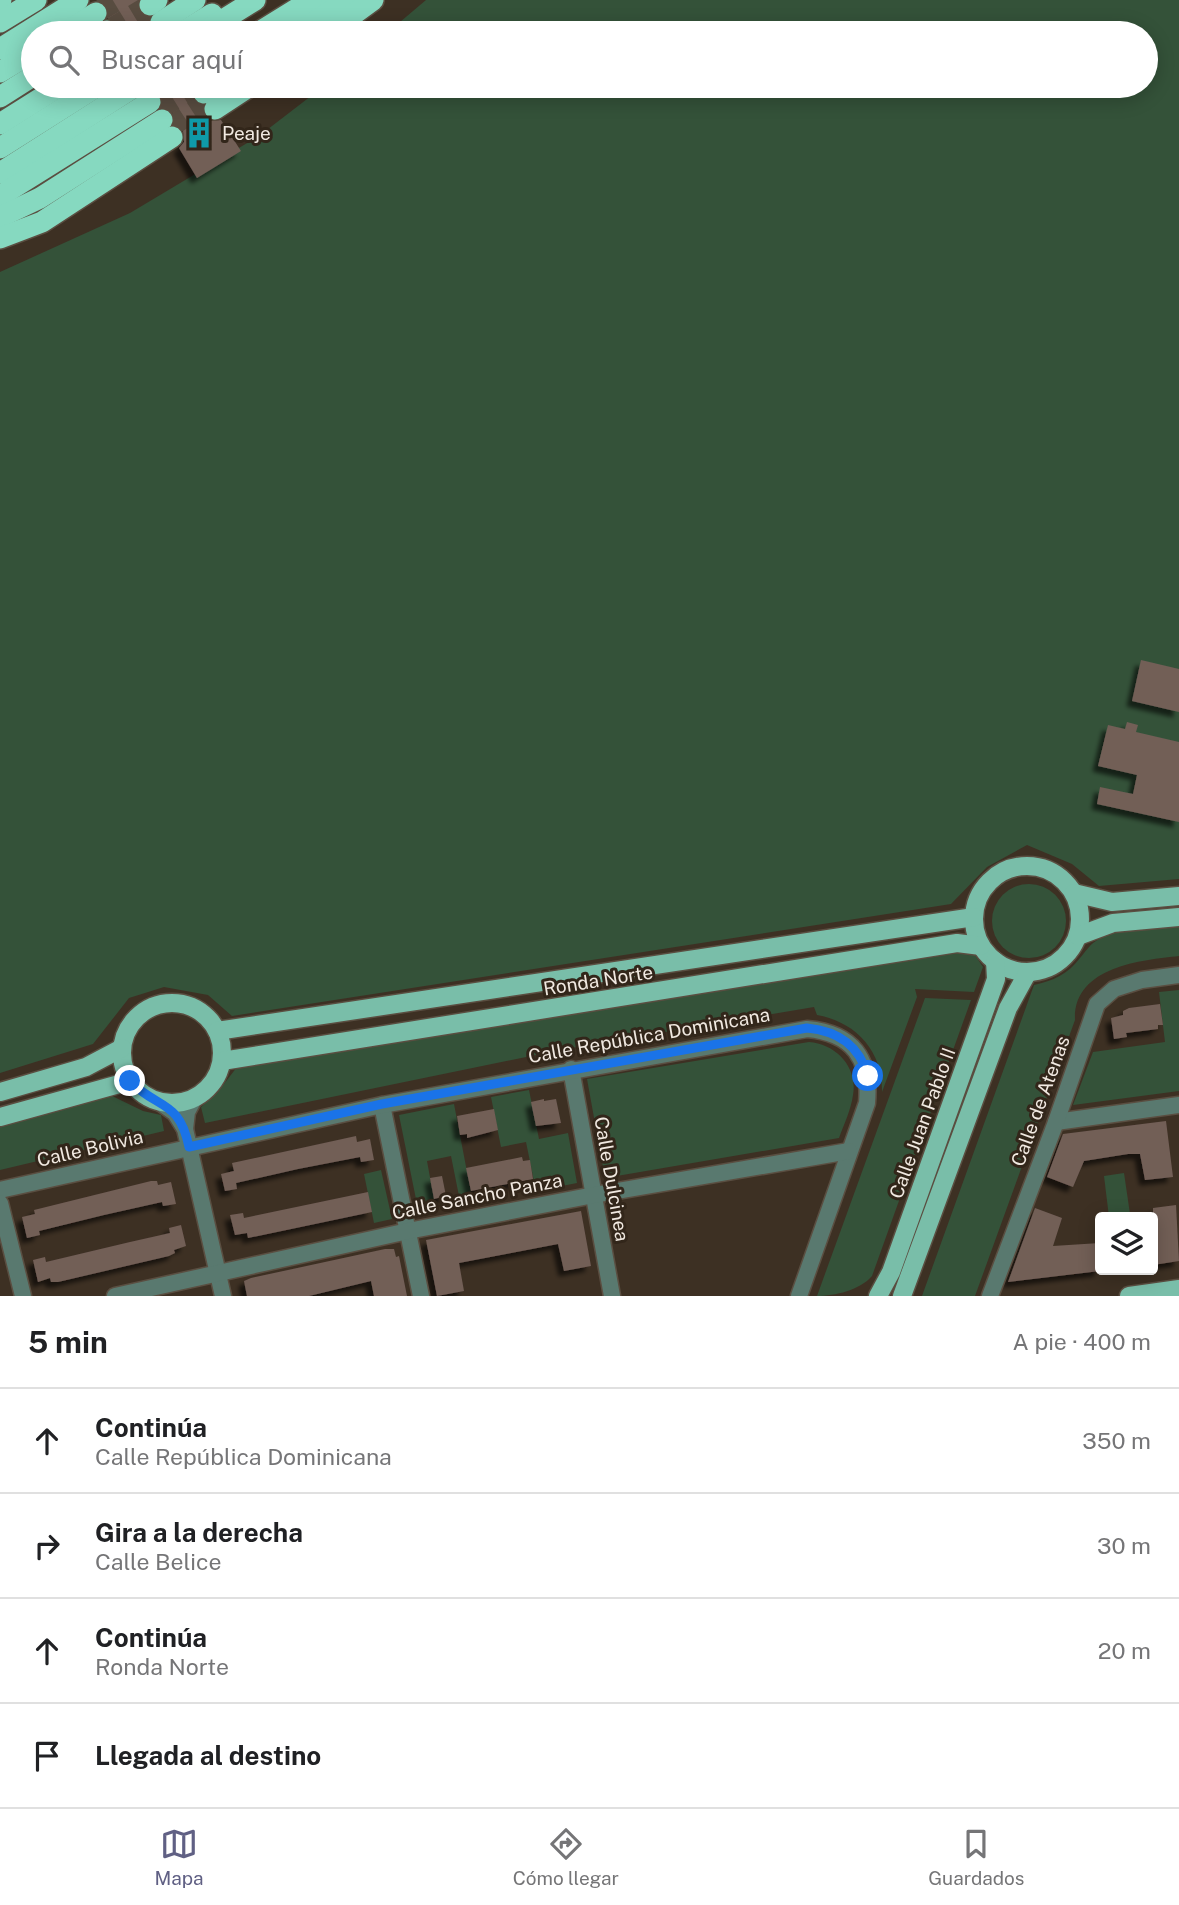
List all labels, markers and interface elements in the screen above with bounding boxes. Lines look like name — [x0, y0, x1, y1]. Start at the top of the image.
search box — [21, 21, 1158, 98]
icon: search — [45, 41, 83, 79]
text: Buscar aquí — [101, 44, 243, 75]
building icon: Peaje — [182, 116, 216, 150]
place label: Peaje — [222, 122, 271, 144]
street label: Ronda Norte — [542, 960, 654, 1000]
street label: Calle República Dominicana — [526, 1003, 772, 1067]
street label: Calle de Atenas — [1006, 1033, 1074, 1169]
street label: Calle Juan Pablo II — [884, 1045, 960, 1201]
route start — [852, 1060, 883, 1091]
route end — [114, 1065, 145, 1096]
street label: Calle Dulcinea — [590, 1115, 634, 1243]
street label: Calle Bolivia — [35, 1125, 145, 1171]
street label: Calle Sancho Panza — [390, 1169, 564, 1223]
map controls — [1095, 1212, 1158, 1275]
button: layers — [1095, 1212, 1158, 1275]
text: 5 min — [28, 1324, 108, 1360]
text: A pie · 400 m — [1013, 1328, 1151, 1355]
text: Continúa — [95, 1412, 207, 1443]
icon: ahead — [28, 1422, 66, 1460]
text: 350 m — [1082, 1427, 1151, 1454]
text: Calle República Dominicana — [95, 1443, 392, 1470]
text: Gira a la derecha — [95, 1517, 303, 1548]
icon: right — [28, 1527, 66, 1565]
text: 30 m — [1097, 1532, 1151, 1559]
text: Calle Belice — [95, 1548, 221, 1575]
text: Continúa — [95, 1622, 207, 1653]
icon: ahead — [28, 1632, 66, 1670]
text: 20 m — [1098, 1637, 1151, 1664]
text: Ronda Norte — [95, 1653, 229, 1680]
icon: arrive — [28, 1737, 66, 1775]
text: Llegada al destino — [95, 1740, 321, 1771]
tab: Mapa — [155, 1825, 204, 1889]
tab: Cómo llegar — [513, 1825, 619, 1889]
tab: Guardados — [928, 1825, 1024, 1889]

